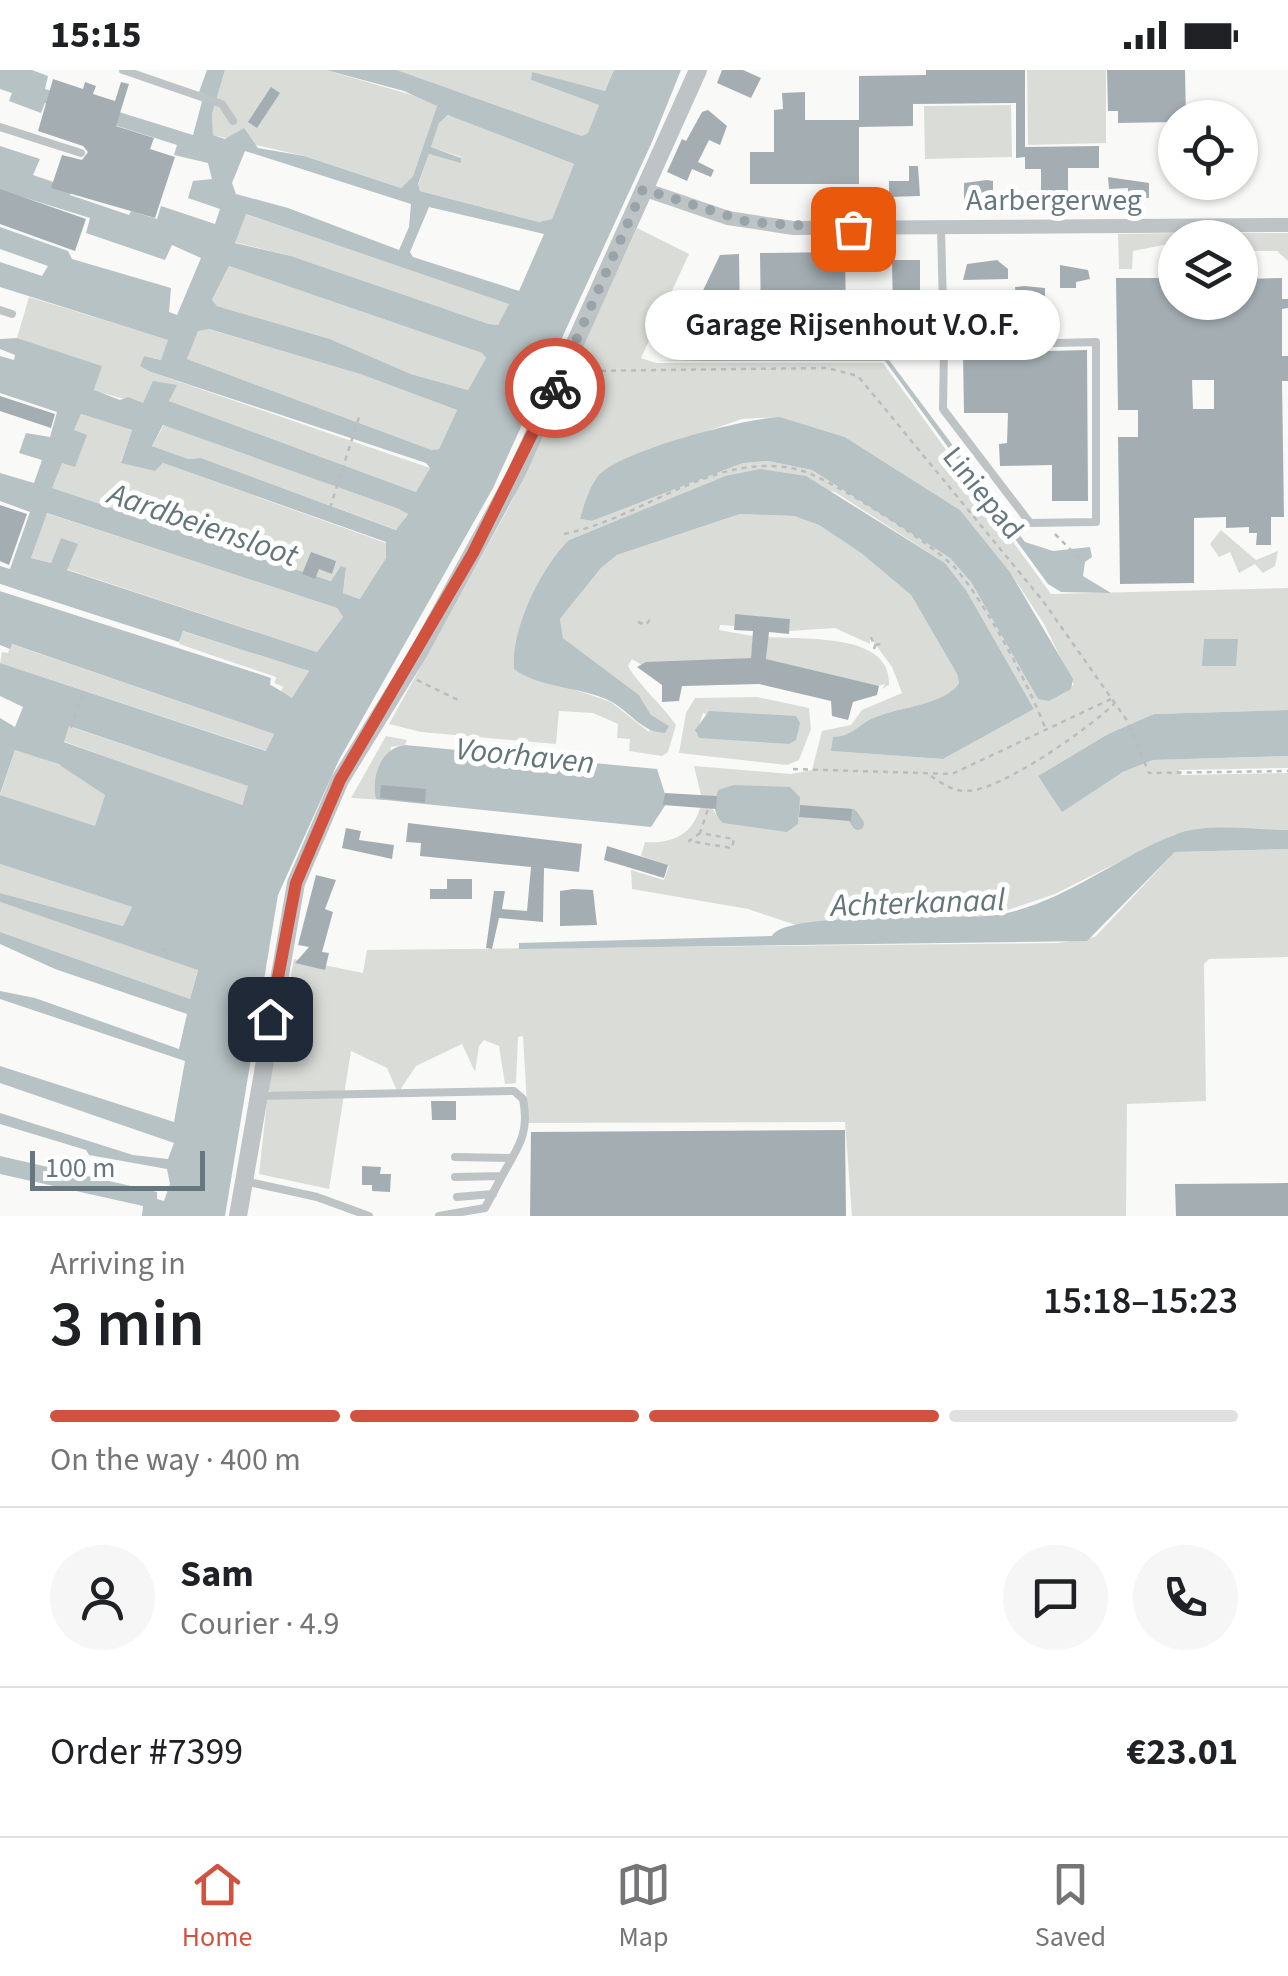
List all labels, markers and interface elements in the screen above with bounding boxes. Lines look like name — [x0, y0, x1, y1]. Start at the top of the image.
text: 15:15 — [50, 8, 142, 62]
map controls — [1158, 100, 1258, 320]
button: locate — [1158, 100, 1258, 200]
street label: Aarbergerweg — [966, 179, 1142, 222]
pin — [811, 187, 896, 272]
icon: bag — [826, 202, 881, 257]
button: layers — [1158, 220, 1258, 320]
callout: Garage Rijsenhout V.O.F. — [646, 289, 1060, 359]
text: Garage Rijsenhout V.O.F. — [685, 302, 1020, 348]
courier — [505, 338, 605, 438]
icon: bike — [528, 361, 583, 416]
street label: Liniepad — [932, 437, 1034, 549]
water label: Aardbeiensloot — [100, 470, 305, 579]
water label: Voorhaven — [453, 726, 597, 786]
water label: Achterkanaal — [828, 877, 1006, 929]
pin — [228, 977, 313, 1062]
icon: home — [243, 992, 298, 1047]
scale bar — [30, 1146, 205, 1190]
text: 100 m — [45, 1148, 116, 1188]
text: Arriving in — [50, 1241, 186, 1287]
text: 15:18–15:23 — [1043, 1274, 1238, 1328]
text: 3 min — [50, 1278, 205, 1371]
text: On the way · 400 m — [50, 1437, 301, 1483]
button: person — [50, 1545, 155, 1650]
button: chat — [1003, 1545, 1108, 1650]
button: phone — [1133, 1545, 1238, 1650]
text: Sam — [180, 1547, 254, 1601]
text: Courier · 4.9 — [180, 1601, 340, 1647]
text: Order #7399 — [50, 1725, 243, 1779]
text: €23.01 — [1126, 1725, 1238, 1779]
tab: Home — [182, 1857, 252, 1957]
tab: Map — [616, 1857, 671, 1957]
tab: Saved — [1035, 1857, 1106, 1957]

